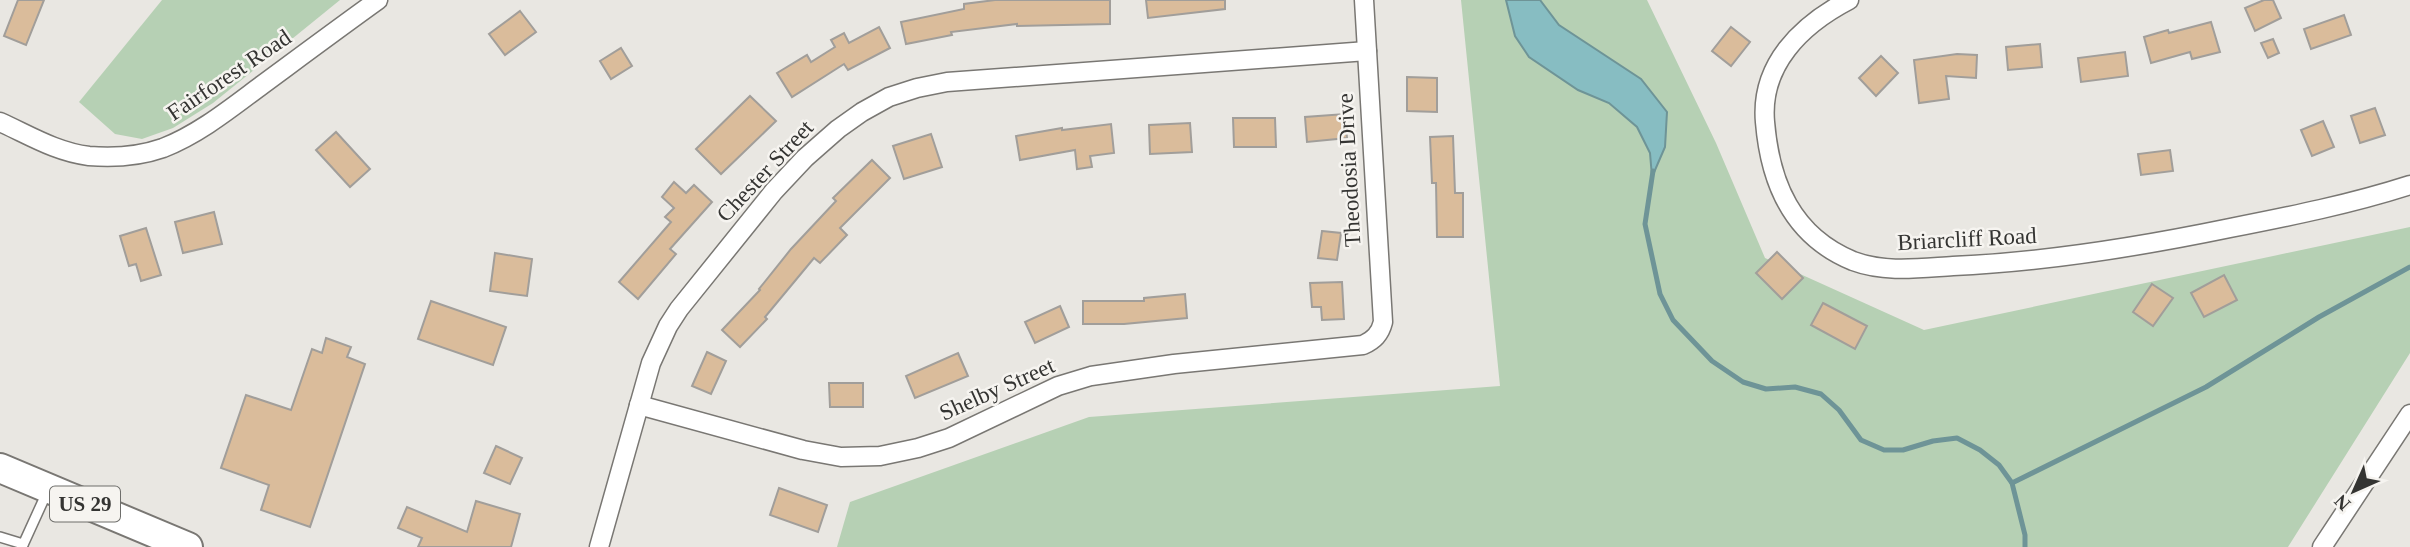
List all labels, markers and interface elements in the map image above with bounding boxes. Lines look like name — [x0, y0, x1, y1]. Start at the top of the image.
street label: Fairforest Road — [162, 24, 296, 126]
street label: Theodosia Drive — [1332, 92, 1366, 248]
street label: Chester Street — [712, 115, 819, 227]
street label: Briarcliff Road — [1897, 223, 2038, 255]
street label: Shelby Street — [936, 352, 1059, 425]
north arrow — [2319, 456, 2389, 526]
road number: US 29 — [50, 486, 120, 522]
text: N — [2330, 490, 2355, 515]

